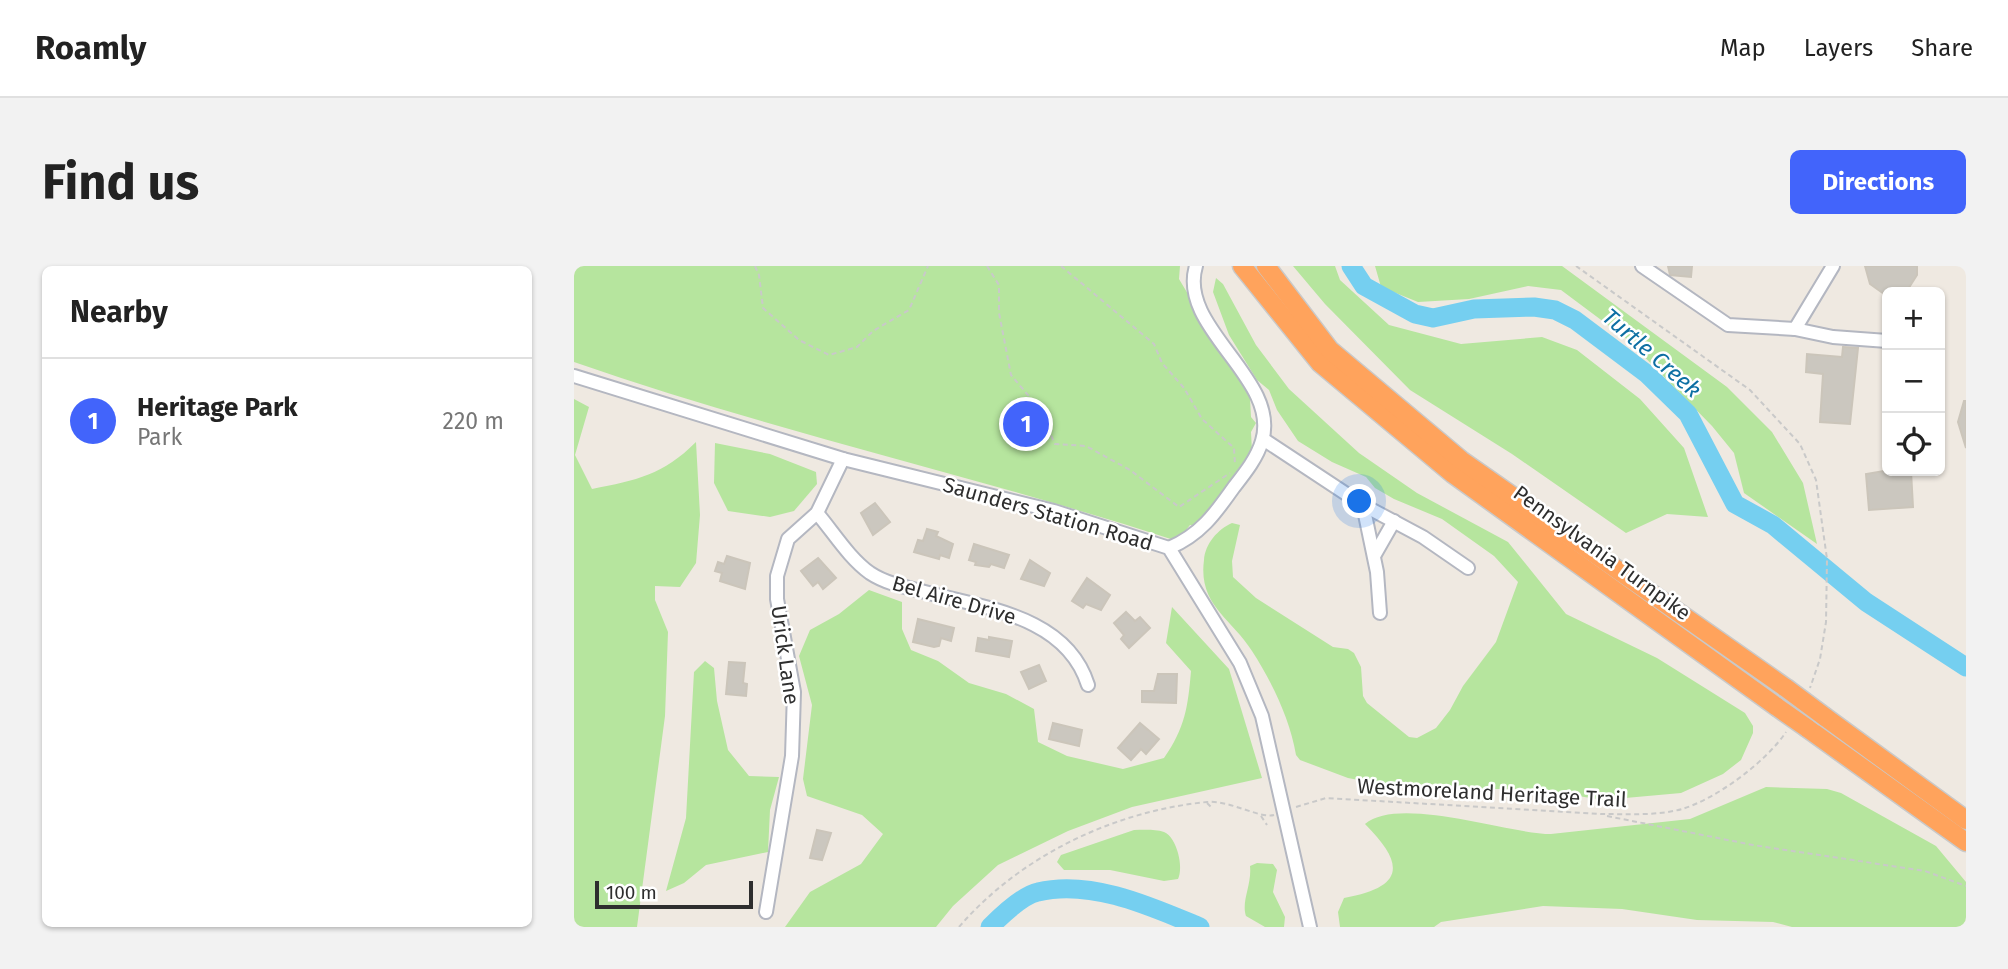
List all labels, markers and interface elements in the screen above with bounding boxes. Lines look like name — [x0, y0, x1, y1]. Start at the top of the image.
text: Roamly — [35, 28, 146, 68]
text: Map — [1720, 34, 1766, 62]
text: Layers — [1804, 34, 1873, 62]
text: Share — [1911, 34, 1973, 62]
button: Directions — [1790, 150, 1966, 214]
text: Find us — [42, 153, 199, 212]
map controls — [1882, 287, 1945, 476]
button: + — [1882, 287, 1945, 350]
text: Nearby — [70, 294, 168, 330]
water label: Turtle Creek — [1597, 302, 1707, 404]
button: − — [1882, 350, 1945, 413]
text: Heritage Park — [137, 392, 298, 423]
pin: 1 — [1003, 398, 1049, 450]
text: 1 — [88, 407, 98, 435]
text: 220 m — [443, 407, 504, 435]
button: locate — [1882, 413, 1945, 476]
text: Park — [137, 423, 182, 451]
street label: Saunders Station Road — [940, 472, 1156, 556]
street label: Pennsylvania Turnpike — [1508, 480, 1696, 626]
your location — [1342, 484, 1376, 518]
street label: Bel Aire Drive — [889, 570, 1019, 630]
street label: Urick Lane — [765, 604, 805, 706]
street label: Westmoreland Heritage Trail — [1356, 773, 1628, 813]
scale bar — [595, 878, 752, 910]
text: 100 m — [606, 881, 657, 904]

